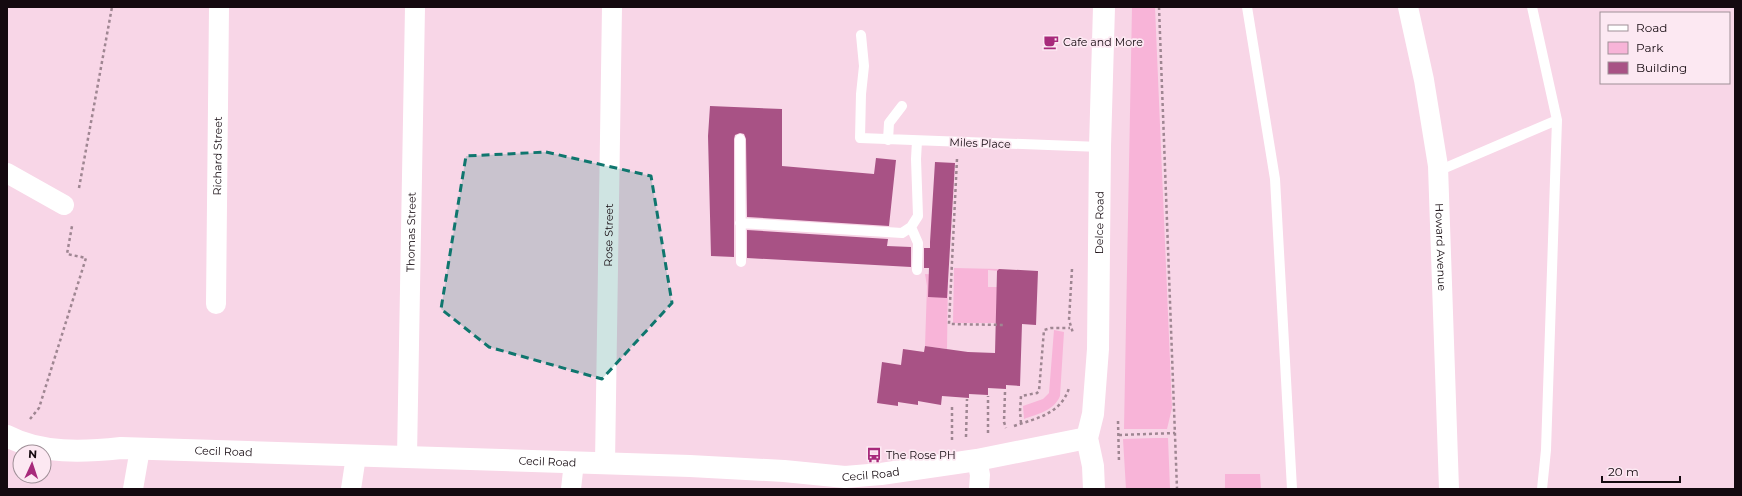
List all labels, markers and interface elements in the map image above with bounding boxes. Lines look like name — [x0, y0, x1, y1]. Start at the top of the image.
legend — [1600, 12, 1730, 84]
text: Road — [1636, 20, 1667, 35]
cafe icon: Cafe and More — [1042, 33, 1060, 51]
place label: Cafe and More — [1063, 35, 1143, 49]
text: Park — [1636, 40, 1664, 55]
text: Building — [1636, 60, 1687, 75]
street label: Richard Street — [210, 116, 225, 196]
street label: Miles Place — [949, 135, 1011, 151]
street label: Thomas Street — [403, 191, 419, 272]
street label: Delce Road — [1092, 191, 1107, 254]
street label: Rose Street — [601, 203, 616, 267]
street label: Howard Avenue — [1432, 203, 1449, 292]
street label: Cecil Road — [194, 443, 253, 459]
north arrow — [12, 444, 52, 484]
bus stop icon: The Rose PH — [865, 446, 883, 464]
text: N — [28, 447, 37, 461]
place label: The Rose PH — [886, 448, 956, 462]
street label: Cecil Road — [518, 454, 577, 469]
scale bar — [1602, 458, 1680, 484]
street label: Cecil Road — [841, 464, 901, 484]
text: 20 m — [1608, 464, 1639, 479]

